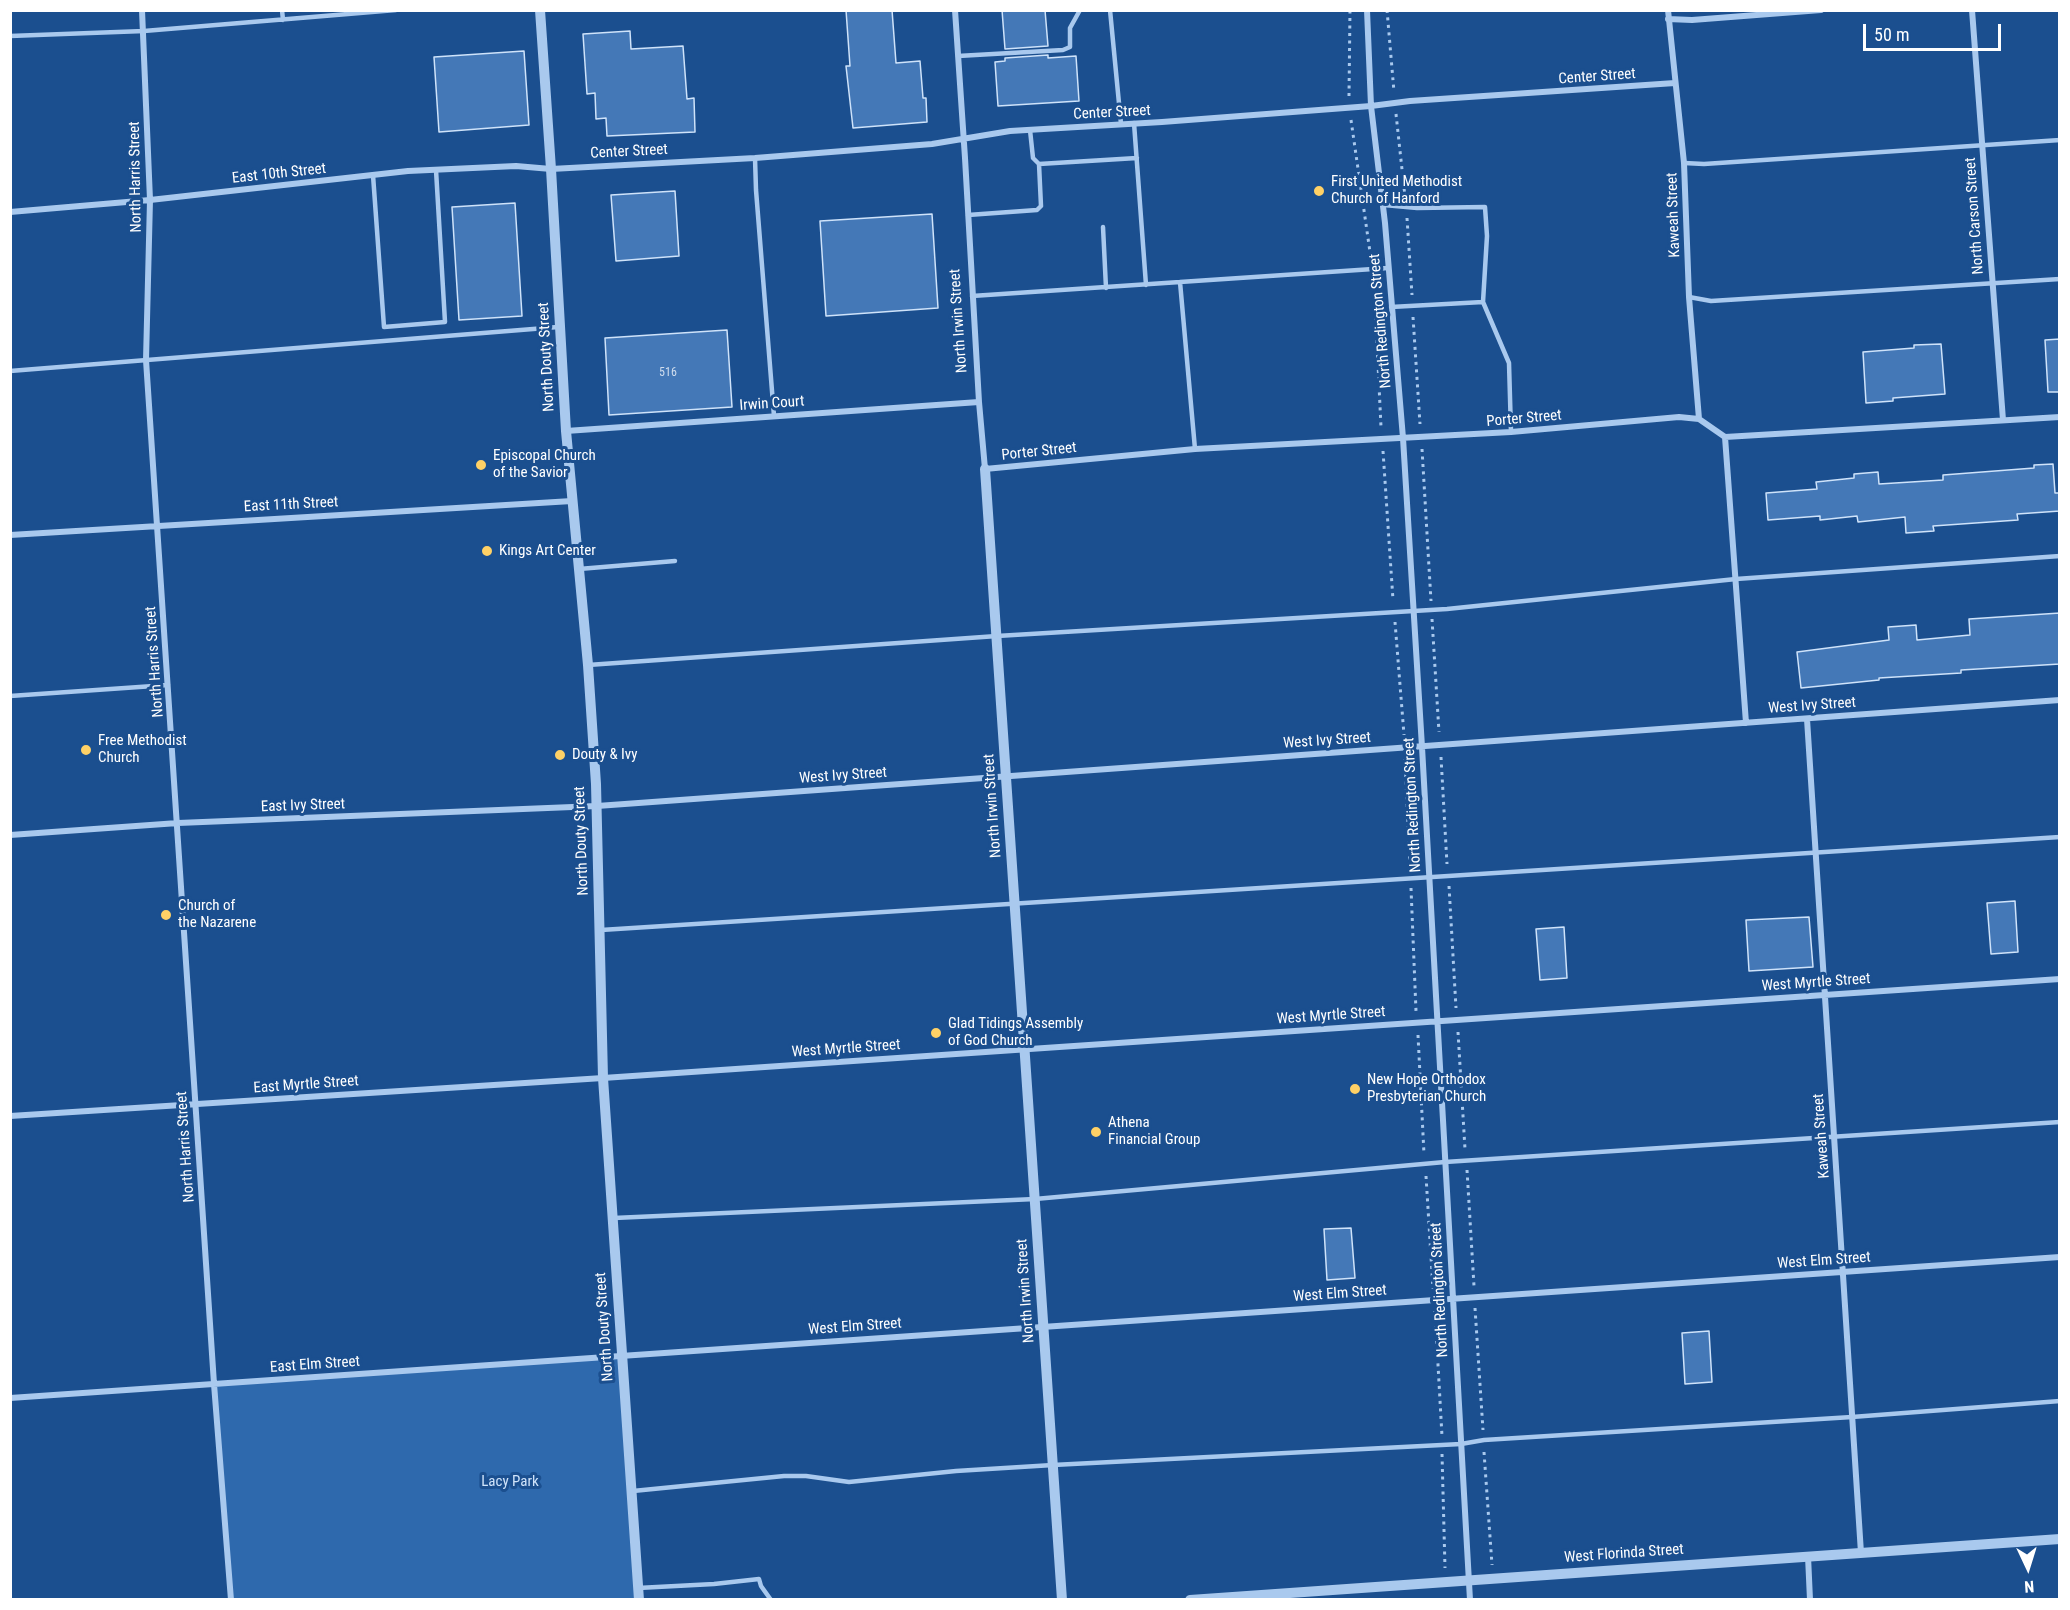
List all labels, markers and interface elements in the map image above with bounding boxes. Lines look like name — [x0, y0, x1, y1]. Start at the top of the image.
scale bar — [1866, 12, 2004, 50]
text: 50 m — [1874, 24, 1909, 45]
street label: Center Street — [1558, 65, 1636, 89]
street label: Center Street — [1073, 102, 1151, 124]
street label: North Harris Street — [126, 121, 146, 233]
street label: Center Street — [590, 141, 668, 163]
street label: North Carson Street — [1962, 157, 1988, 275]
street label: East 10th Street — [231, 160, 327, 188]
street label: Kaweah Street — [1664, 172, 1684, 258]
place label: First United Methodist Church of Hanford — [1331, 173, 1462, 208]
marker: First United Methodist Church of Hanford — [1312, 184, 1326, 198]
street label: North Redington Street — [1366, 253, 1396, 389]
street label: North Irwin Street — [946, 268, 972, 374]
street label: North Douty Street — [535, 302, 559, 412]
house number: 516 — [659, 366, 677, 380]
street label: Irwin Court — [739, 393, 805, 415]
street label: Porter Street — [1486, 407, 1562, 431]
street label: Porter Street — [1001, 439, 1077, 465]
place label: Episcopal Church of the Savior — [493, 447, 596, 482]
marker: Episcopal Church of the Savior — [474, 458, 488, 472]
street label: East 11th Street — [243, 494, 339, 516]
place label: Kings Art Center — [499, 542, 596, 560]
marker: Kings Art Center — [480, 544, 494, 558]
street label: North Harris Street — [142, 606, 168, 718]
street label: West Ivy Street — [1768, 694, 1856, 718]
street label: West Ivy Street — [1283, 729, 1371, 753]
place label: Free Methodist Church — [98, 732, 187, 767]
street label: North Redington Street — [1400, 737, 1426, 873]
marker: Free Methodist Church — [79, 743, 93, 757]
place label: Douty & Ivy — [572, 746, 637, 764]
marker: Douty & Ivy — [553, 748, 567, 762]
street label: North Irwin Street — [980, 753, 1006, 859]
street label: West Ivy Street — [799, 764, 887, 788]
street label: North Douty Street — [571, 786, 593, 896]
street label: East Ivy Street — [261, 796, 345, 816]
place label: Church of the Nazarene — [178, 897, 256, 932]
marker: Church of the Nazarene — [159, 908, 173, 922]
street label: West Myrtle Street — [1761, 970, 1871, 996]
street label: West Myrtle Street — [1276, 1003, 1386, 1029]
place label: Glad Tidings Assembly of God Church — [948, 1015, 1083, 1050]
marker: Glad Tidings Assembly of God Church — [929, 1026, 943, 1040]
street label: West Myrtle Street — [791, 1036, 901, 1062]
place label: New Hope Orthodox Presbyterian Church — [1367, 1071, 1486, 1106]
street label: East Myrtle Street — [253, 1072, 359, 1098]
marker: New Hope Orthodox Presbyterian Church — [1348, 1082, 1362, 1096]
street label: North Harris Street — [173, 1091, 199, 1203]
street label: Kaweah Street — [1810, 1093, 1834, 1179]
place label: Athena Financial Group — [1108, 1114, 1200, 1149]
marker: Athena Financial Group — [1089, 1125, 1103, 1139]
street label: North Redington Street — [1427, 1222, 1453, 1358]
street label: North Irwin Street — [1013, 1238, 1039, 1344]
street label: West Elm Street — [1777, 1249, 1871, 1273]
street label: North Douty Street — [592, 1272, 618, 1382]
street label: West Elm Street — [1293, 1282, 1387, 1306]
street label: West Elm Street — [808, 1315, 902, 1339]
street label: East Elm Street — [269, 1353, 361, 1377]
park label: Lacy Park — [481, 1473, 539, 1491]
north arrow — [1998, 1538, 2058, 1598]
street label: West Florinda Street — [1564, 1541, 1684, 1567]
text: N — [2024, 1577, 2035, 1596]

